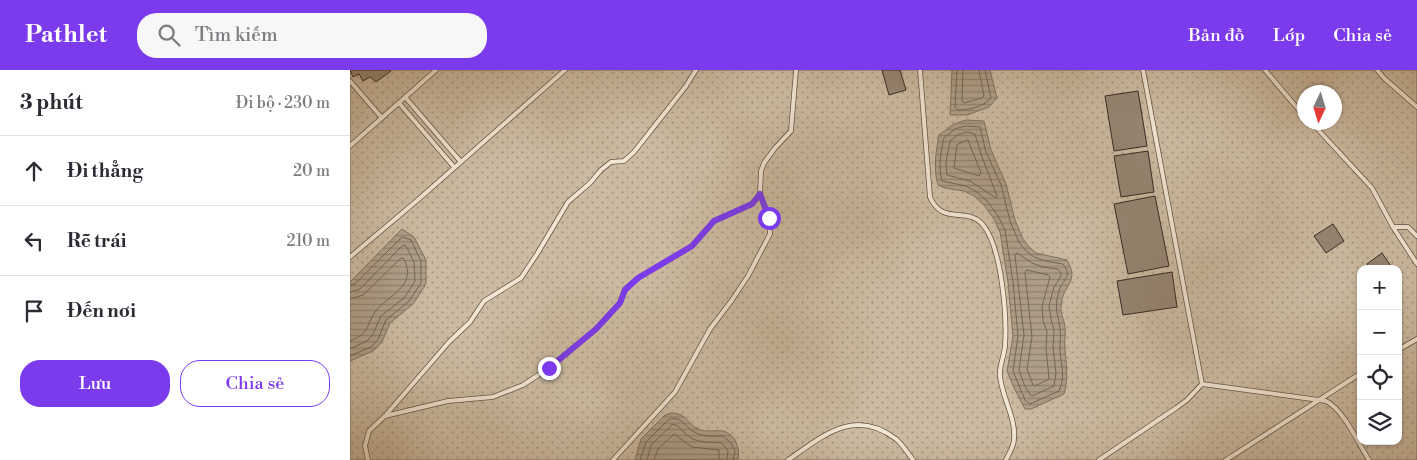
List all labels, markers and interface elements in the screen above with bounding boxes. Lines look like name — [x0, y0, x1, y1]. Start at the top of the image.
search box — [137, 13, 487, 58]
text: Pathlet — [25, 20, 107, 50]
icon: search — [155, 21, 183, 49]
text: Tìm kiếm — [195, 23, 278, 47]
text: Bản đồ — [1188, 24, 1245, 47]
text: Lớp — [1273, 24, 1305, 47]
text: Chia sẻ — [1333, 24, 1392, 47]
north arrow — [1297, 85, 1342, 130]
text: 3 phút — [20, 90, 83, 116]
text: Đi bộ · 230 m — [236, 93, 330, 113]
icon: ahead — [20, 157, 48, 185]
text: Đi thẳng — [67, 159, 143, 183]
text: 20 m — [293, 161, 330, 181]
route start — [758, 207, 781, 230]
icon: left — [20, 227, 48, 255]
text: Rẽ trái — [67, 229, 127, 253]
text: 210 m — [286, 231, 330, 251]
map controls — [1357, 265, 1402, 445]
button: + — [1357, 265, 1402, 310]
icon: arrive — [20, 297, 48, 325]
text: Đến nơi — [67, 299, 136, 323]
button: − — [1357, 310, 1402, 355]
button: locate — [1357, 355, 1402, 400]
route end — [538, 357, 561, 380]
button: Lưu — [20, 360, 170, 407]
button: Chia sẻ — [180, 360, 330, 407]
button: layers — [1357, 400, 1402, 445]

